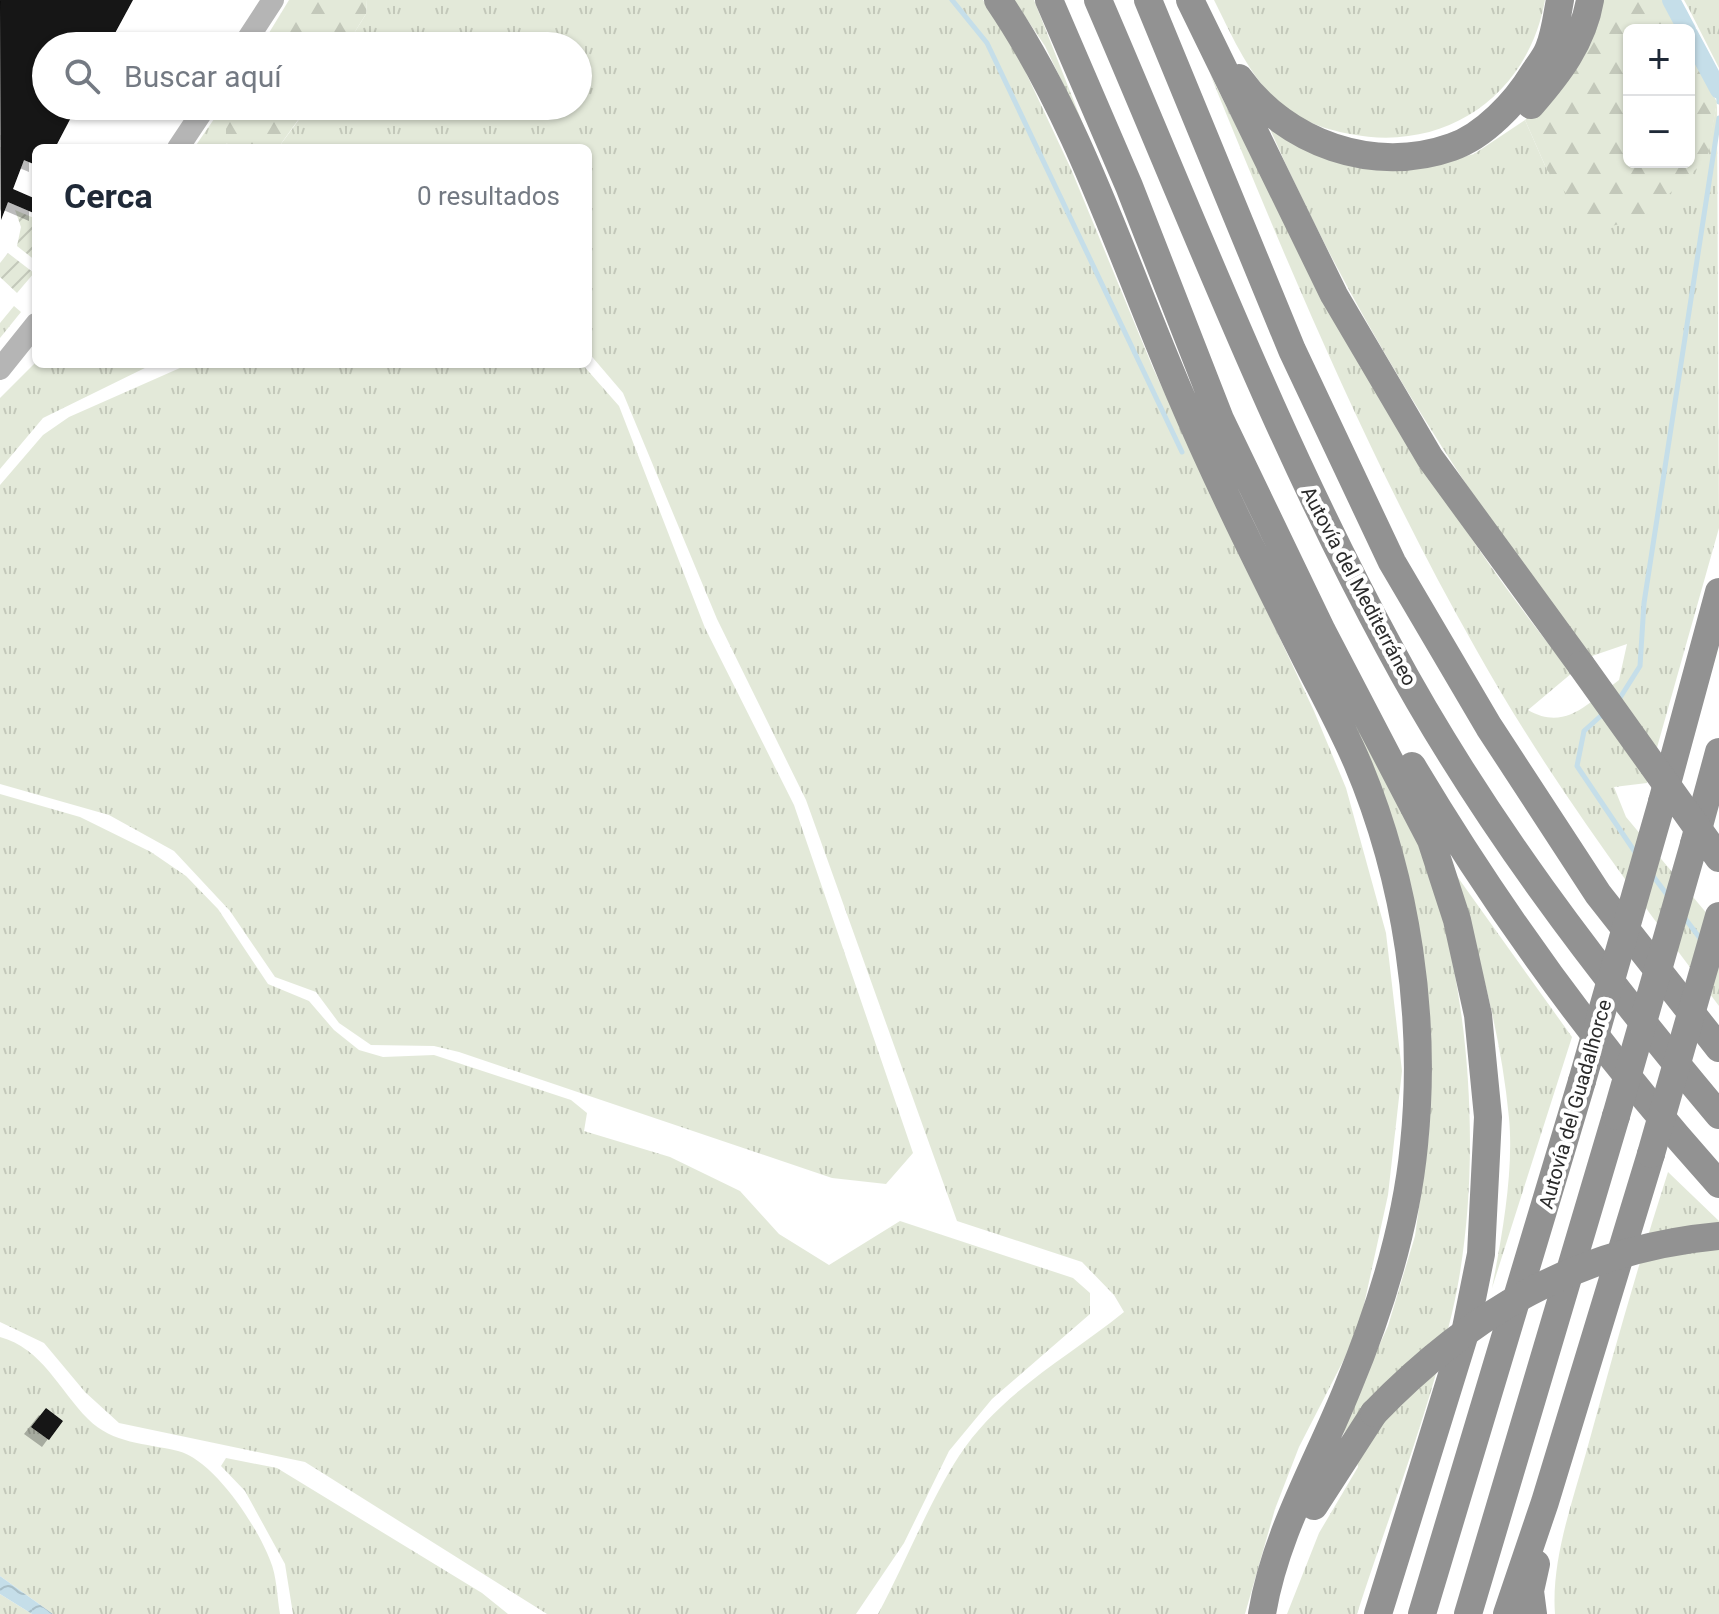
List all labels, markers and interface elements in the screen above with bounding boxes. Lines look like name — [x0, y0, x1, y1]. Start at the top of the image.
map controls — [1623, 24, 1695, 168]
button: + — [1623, 24, 1695, 96]
search box — [32, 32, 592, 120]
icon: search — [60, 54, 104, 98]
text: Buscar aquí — [124, 59, 282, 94]
button: − — [1623, 96, 1695, 168]
text: Cerca — [64, 176, 153, 216]
text: 0 resultados — [417, 181, 560, 211]
street label: Autovía del Mediterráneo — [1296, 482, 1422, 690]
street label: Autovía del Guadalhorce — [1534, 997, 1616, 1211]

